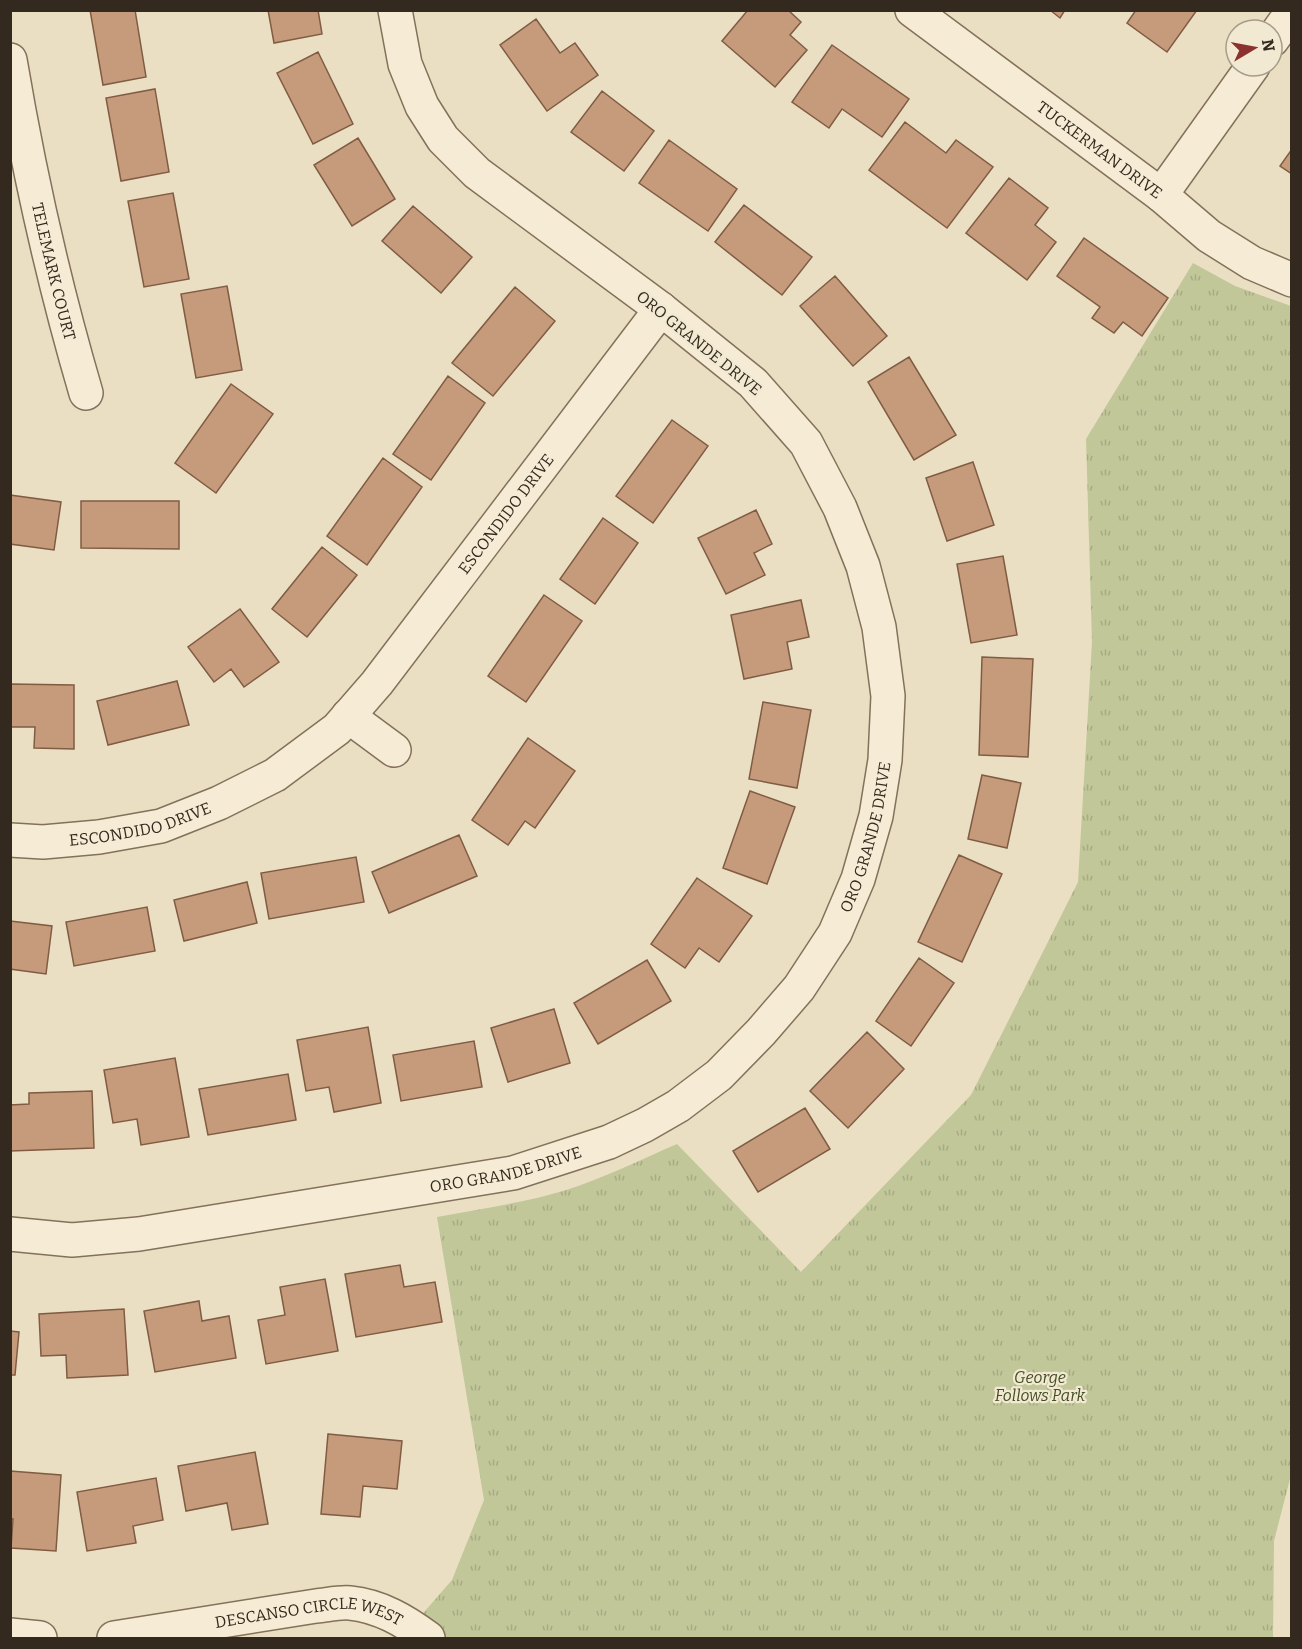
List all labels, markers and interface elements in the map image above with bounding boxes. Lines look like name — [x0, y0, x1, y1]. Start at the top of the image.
north arrow — [1224, 18, 1284, 78]
text: N — [1258, 38, 1279, 53]
street label: TUCKERMAN DRIVE — [1033, 97, 1166, 202]
street label: TELEMARK COURT — [28, 201, 80, 342]
street label: ORO GRANDE DRIVE — [633, 287, 765, 399]
street label: ESCONDIDO DRIVE — [454, 450, 557, 577]
street label: ORO GRANDE DRIVE — [835, 760, 894, 915]
street label: ESCONDIDO DRIVE — [68, 798, 213, 849]
street label: ORO GRANDE DRIVE — [428, 1142, 584, 1196]
park label: George Follows Park — [995, 1368, 1085, 1405]
text: DESCANSO CIRCLE WEST — [213, 1593, 406, 1631]
street label: DESCANSO CIRCLE WEST — [212, 1614, 404, 1634]

